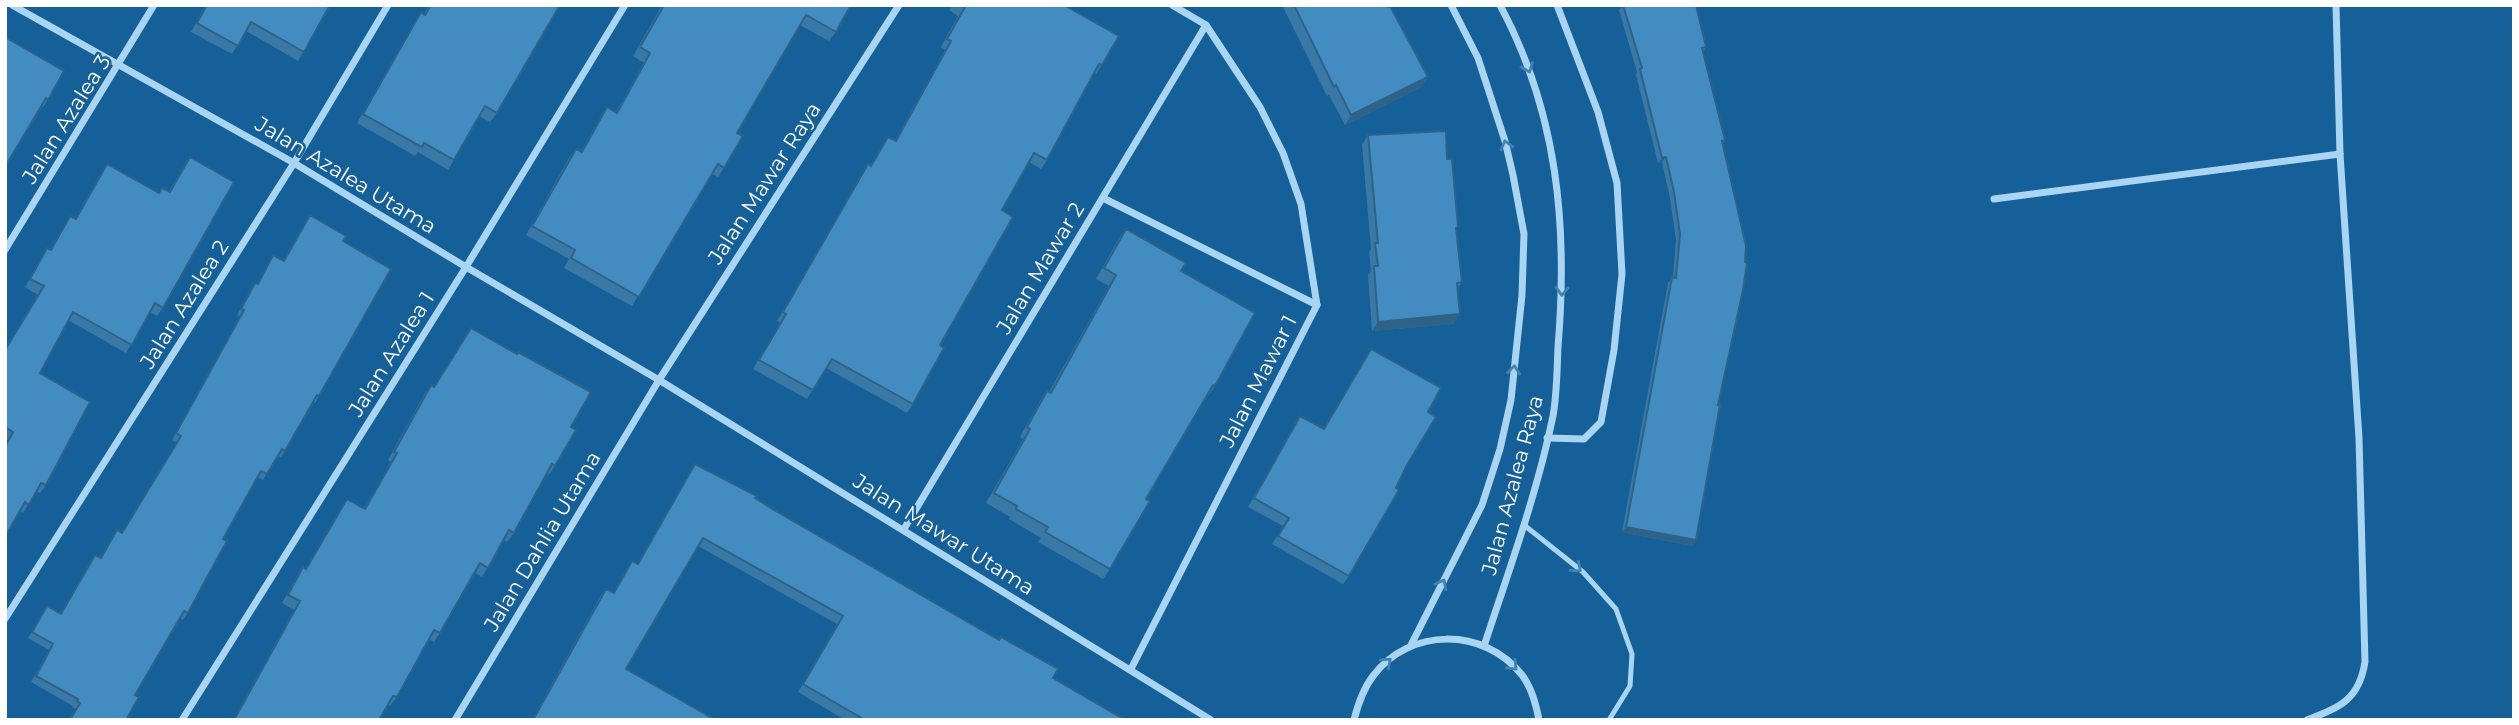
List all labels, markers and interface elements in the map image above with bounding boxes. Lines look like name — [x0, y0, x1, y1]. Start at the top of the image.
street label: Jalan Azalea 3 — [16, 50, 115, 189]
one-way arrow — [1520, 61, 1534, 73]
street label: Jalan Mawar Raya — [702, 97, 826, 269]
street label: Jalan Azalea Utama — [250, 111, 441, 239]
one-way arrow — [1499, 139, 1514, 151]
street label: Jalan Mawar 2 — [990, 198, 1089, 339]
street label: Jalan Azalea 2 — [134, 235, 233, 374]
one-way arrow — [1555, 286, 1570, 297]
street label: Jalan Azalea 1 — [342, 287, 439, 422]
street label: Jalan Mawar 1 — [1214, 311, 1302, 452]
one-way arrow — [1506, 365, 1521, 376]
street label: Jalan Azalea Raya — [1476, 392, 1548, 579]
street label: Jalan Dahlia Utama — [478, 446, 606, 636]
street label: Jalan Mawar Utama — [848, 467, 1039, 600]
one-way arrow — [1569, 560, 1582, 572]
one-way arrow — [1433, 579, 1447, 591]
one-way arrow — [1379, 658, 1392, 670]
one-way arrow — [1504, 658, 1517, 671]

